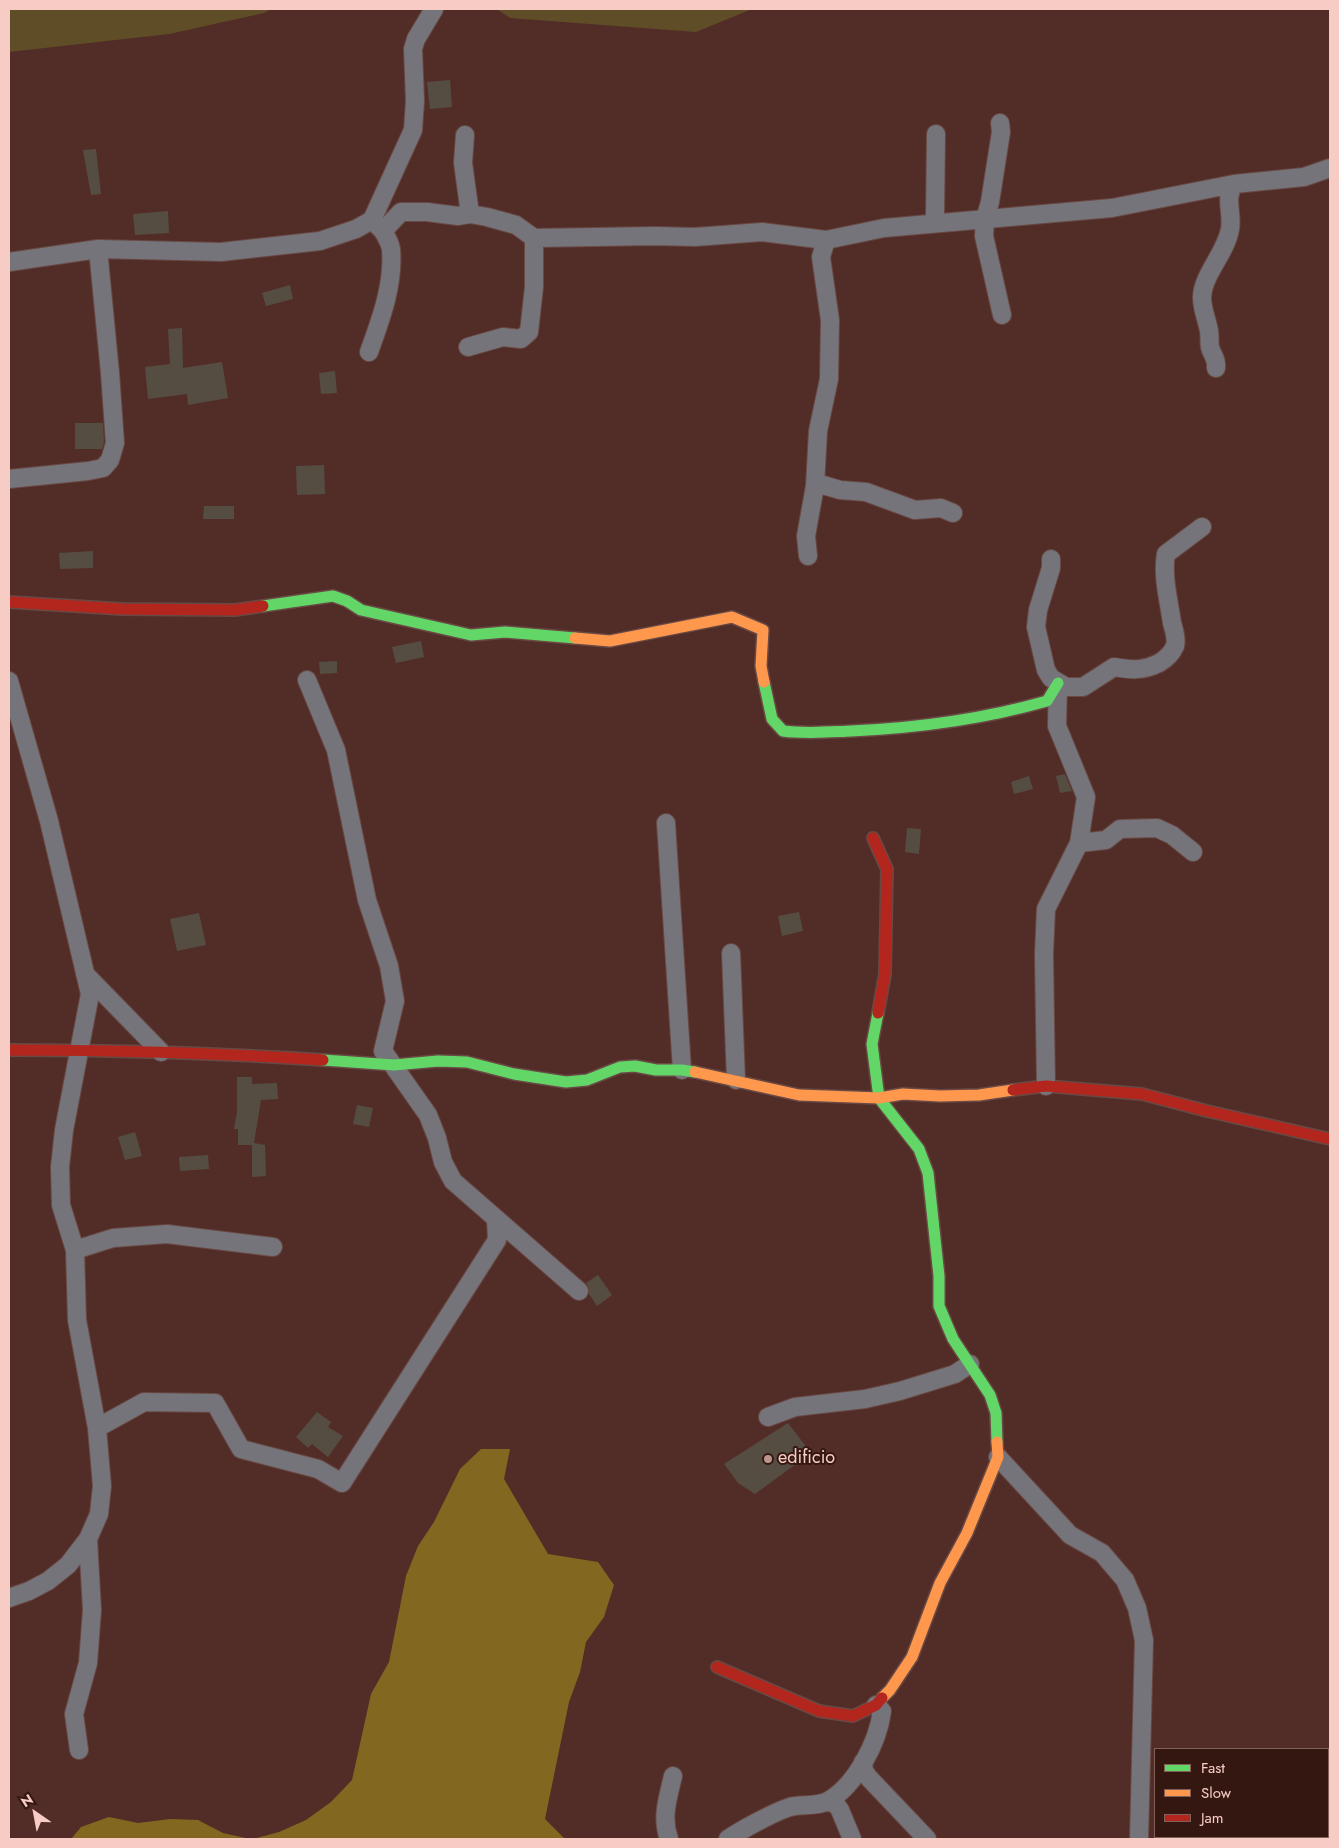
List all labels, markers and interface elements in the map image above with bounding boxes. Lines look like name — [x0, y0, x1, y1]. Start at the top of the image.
place label: edificio — [778, 1448, 835, 1470]
marker: edificio — [762, 1453, 774, 1465]
legend — [1154, 1748, 1329, 1838]
text: Fast — [1201, 1757, 1225, 1779]
text: Slow — [1201, 1782, 1231, 1804]
north arrow — [10, 1788, 60, 1838]
text: N — [17, 1789, 37, 1812]
text: Jam — [1201, 1807, 1224, 1829]

